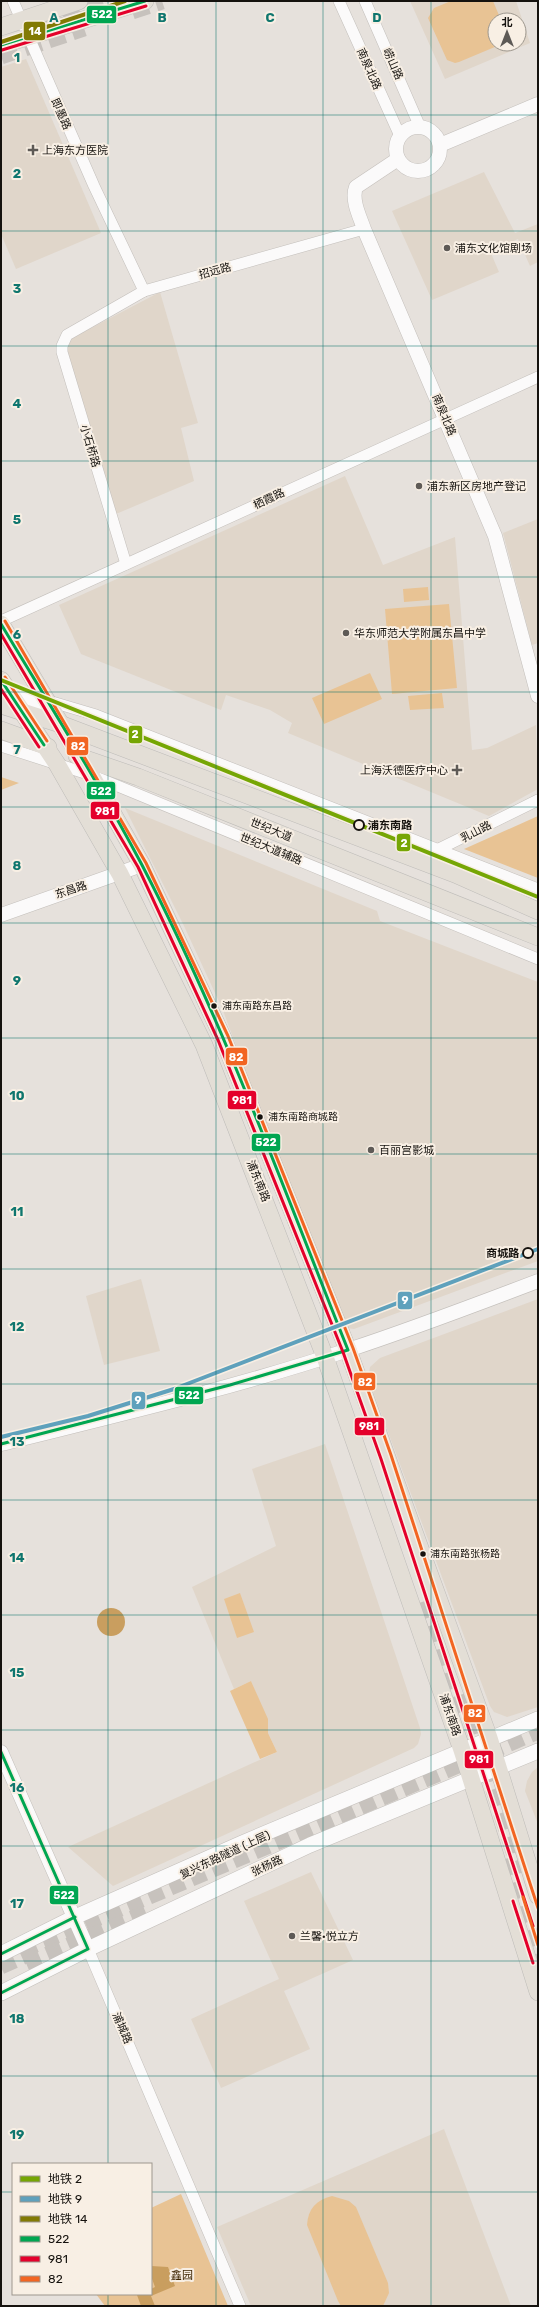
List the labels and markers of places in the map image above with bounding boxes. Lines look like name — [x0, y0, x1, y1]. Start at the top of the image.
marker: 上海东方医院 — [27, 144, 39, 156]
place label: 上海东方医院 — [42, 144, 108, 157]
place label: 浦东文化馆剧场 — [455, 242, 532, 255]
marker: 浦东文化馆剧场 — [442, 243, 452, 253]
place label: 浦东新区房地产登记 — [427, 480, 526, 493]
marker: 浦东新区房地产登记 — [414, 481, 424, 491]
place label: 华东师范大学附属东昌中学 — [354, 627, 486, 640]
marker: 华东师范大学附属东昌中学 — [341, 628, 351, 638]
place label: 上海沃德医疗中心 — [360, 764, 448, 777]
marker: 上海沃德医疗中心 — [451, 764, 463, 776]
marker: 浦东南路 — [353, 819, 365, 831]
place label: 浦东南路 — [368, 819, 413, 832]
place label: 浦东南路东昌路 — [222, 1000, 292, 1012]
marker: 浦东南路东昌路 — [209, 1001, 219, 1011]
place label: 浦东南路商城路 — [268, 1111, 338, 1123]
marker: 浦东南路商城路 — [255, 1112, 265, 1122]
place label: 百丽宫影城 — [379, 1144, 434, 1157]
marker: 百丽宫影城 — [366, 1145, 376, 1155]
place label: 商城路 — [486, 1247, 520, 1260]
marker: 商城路 — [522, 1247, 534, 1259]
place label: 浦东南路张杨路 — [430, 1548, 500, 1560]
marker: 浦东南路张杨路 — [418, 1549, 428, 1559]
place label: 兰馨·悦立方 — [300, 1930, 359, 1943]
marker: 兰馨·悦立方 — [287, 1931, 297, 1941]

